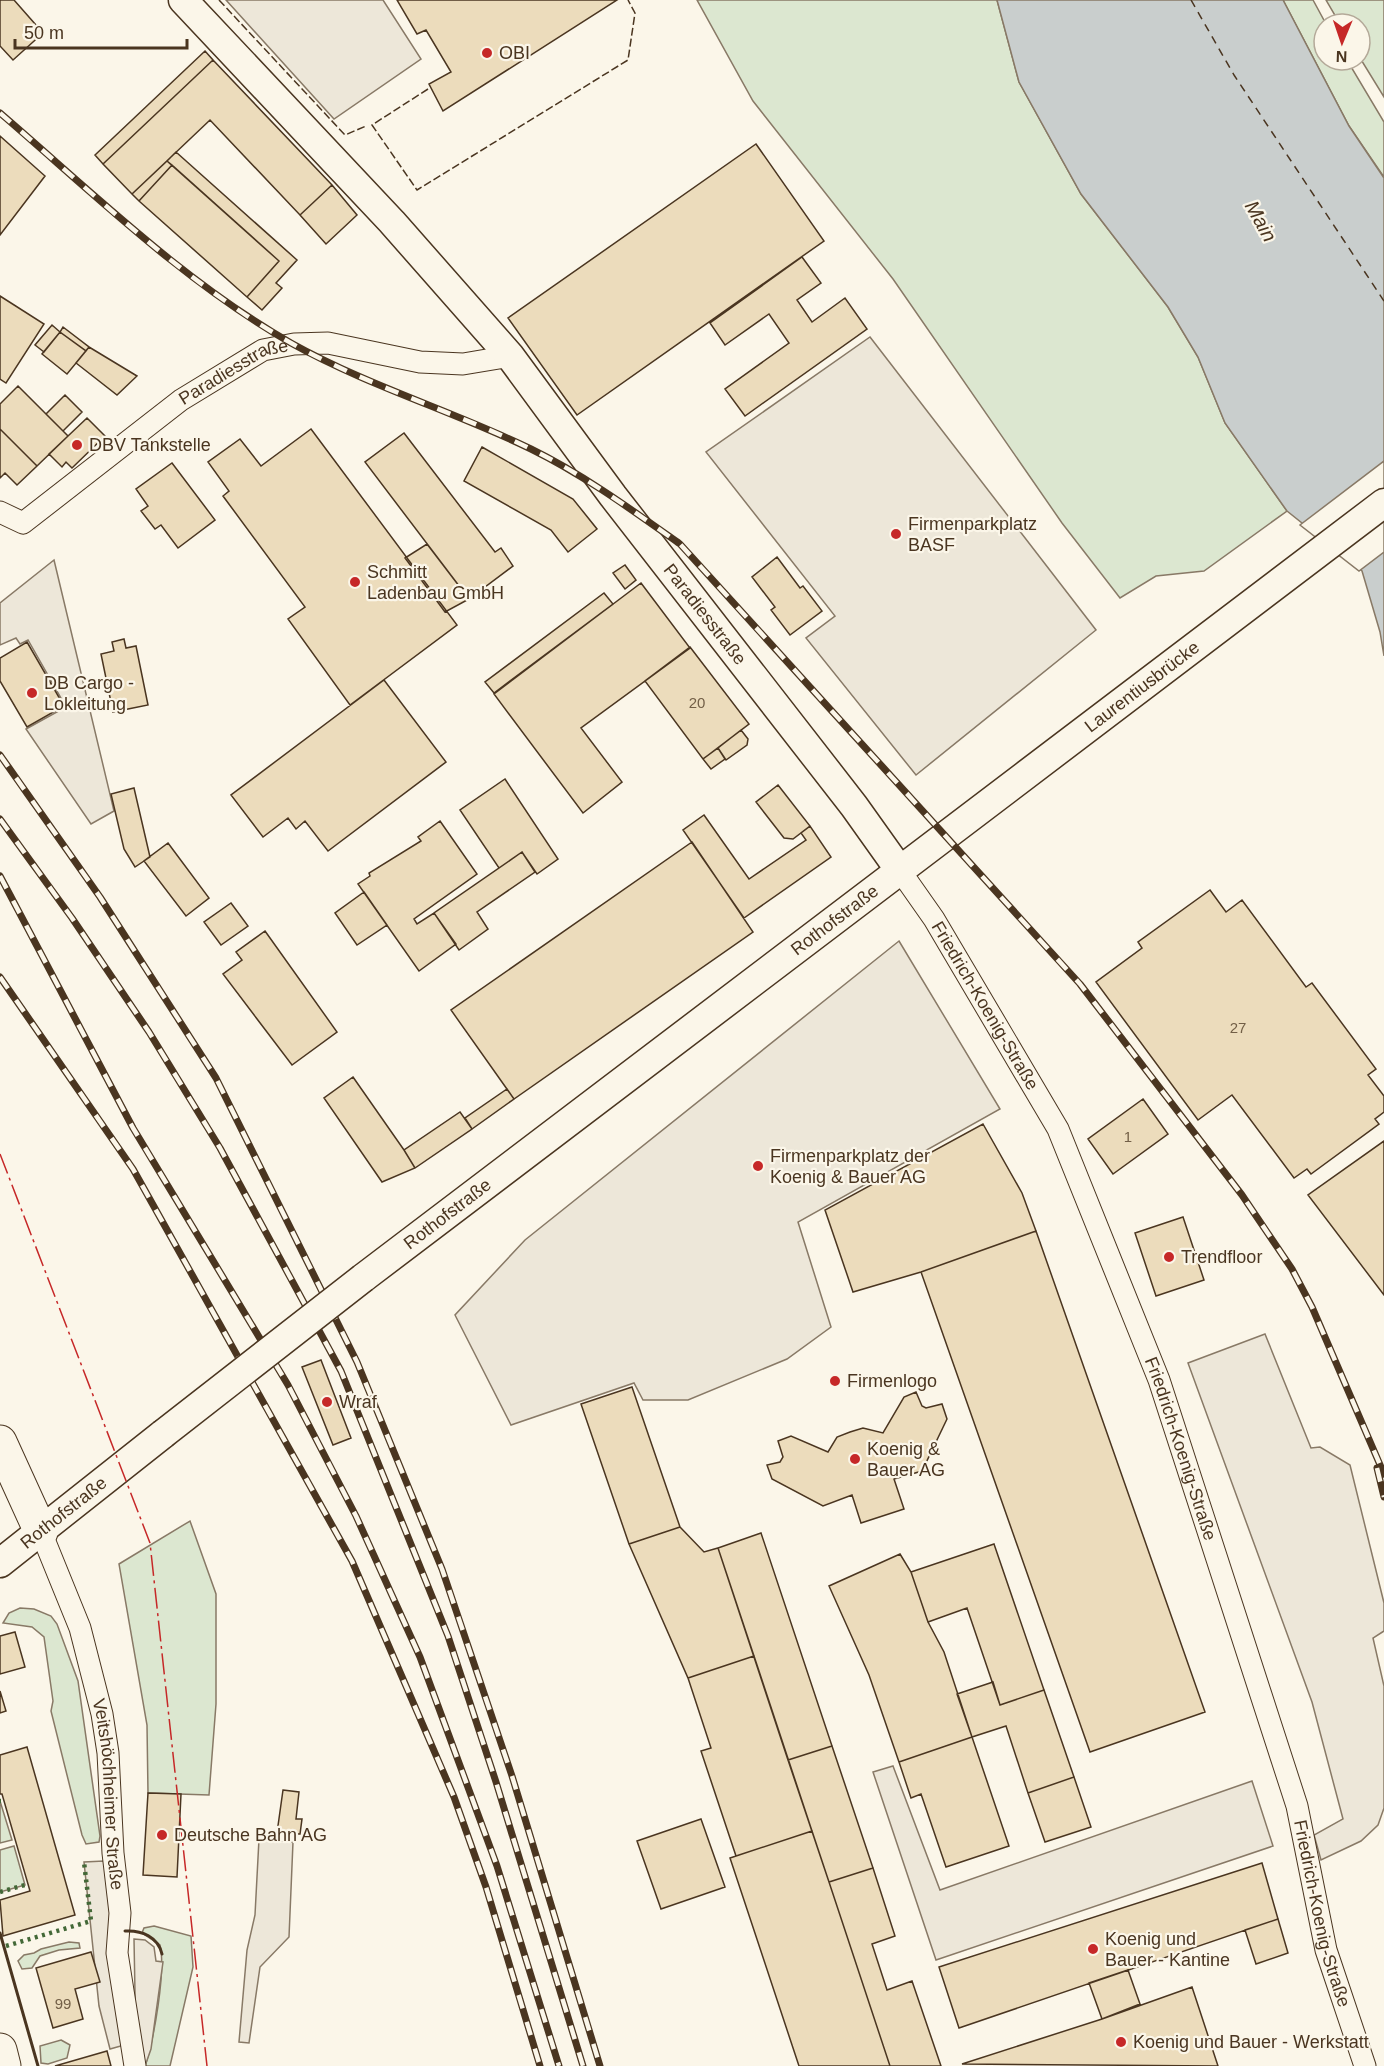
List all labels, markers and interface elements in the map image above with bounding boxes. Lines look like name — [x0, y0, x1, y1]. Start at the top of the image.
scale bar — [15, 12, 188, 50]
north arrow — [1312, 12, 1372, 72]
text: 50 m — [24, 23, 64, 43]
place label: OBI — [499, 43, 530, 63]
marker: OBI — [480, 46, 494, 60]
text: N — [1335, 48, 1348, 65]
water label: Main — [1241, 197, 1281, 245]
street label: Paradiesstraße — [175, 335, 290, 409]
place label: DBV Tankstelle — [89, 435, 211, 455]
marker: DBV Tankstelle — [70, 438, 84, 452]
place label: Firmenparkplatz BASF — [908, 514, 1037, 555]
marker: Firmenparkplatz BASF — [889, 527, 903, 541]
street label: Paradiesstraße — [660, 560, 750, 669]
place label: Schmitt Ladenbau GmbH — [367, 562, 504, 603]
marker: Schmitt Ladenbau GmbH — [348, 575, 362, 589]
street label: Laurentiusbrücke — [1081, 637, 1203, 736]
place label: DB Cargo - Lokleitung — [44, 673, 134, 714]
marker: DB Cargo - Lokleitung — [25, 686, 39, 700]
house number: 20 — [689, 694, 705, 711]
street label: Rothofstraße — [787, 881, 882, 960]
street label: Friedrich-Koenig-Straße — [928, 918, 1043, 1093]
house number: 27 — [1230, 1019, 1246, 1036]
house number: 1 — [1124, 1128, 1132, 1145]
place label: Firmenparkplatz der Koenig & Bauer AG — [770, 1146, 930, 1187]
marker: Firmenparkplatz der Koenig & Bauer AG — [751, 1159, 765, 1173]
street label: Rothofstraße — [400, 1174, 495, 1253]
place label: Trendfloor — [1181, 1247, 1262, 1267]
marker: Trendfloor — [1162, 1250, 1176, 1264]
street label: Friedrich-Koenig-Straße — [1141, 1354, 1220, 1543]
place label: Firmenlogo — [847, 1371, 937, 1391]
marker: Firmenlogo — [828, 1374, 842, 1388]
place label: Wraf — [339, 1392, 378, 1412]
marker: Wraf — [320, 1395, 334, 1409]
place label: Koenig & Bauer AG — [867, 1439, 945, 1480]
marker: Koenig & Bauer AG — [848, 1452, 862, 1466]
street label: Rothofstraße — [16, 1473, 111, 1553]
street label: Veitshöchheimer Straße — [88, 1697, 127, 1891]
street label: Friedrich-Koenig-Straße — [1290, 1818, 1354, 2010]
place label: Deutsche Bahn AG — [174, 1825, 327, 1845]
marker: Deutsche Bahn AG — [155, 1828, 169, 1842]
place label: Koenig und Bauer - Kantine — [1105, 1929, 1230, 1970]
marker: Koenig und Bauer - Kantine — [1086, 1942, 1100, 1956]
house number: 99 — [55, 1995, 71, 2012]
place label: Koenig und Bauer - Werkstatt — [1133, 2032, 1369, 2052]
marker: Koenig und Bauer - Werkstatt — [1114, 2035, 1128, 2049]

